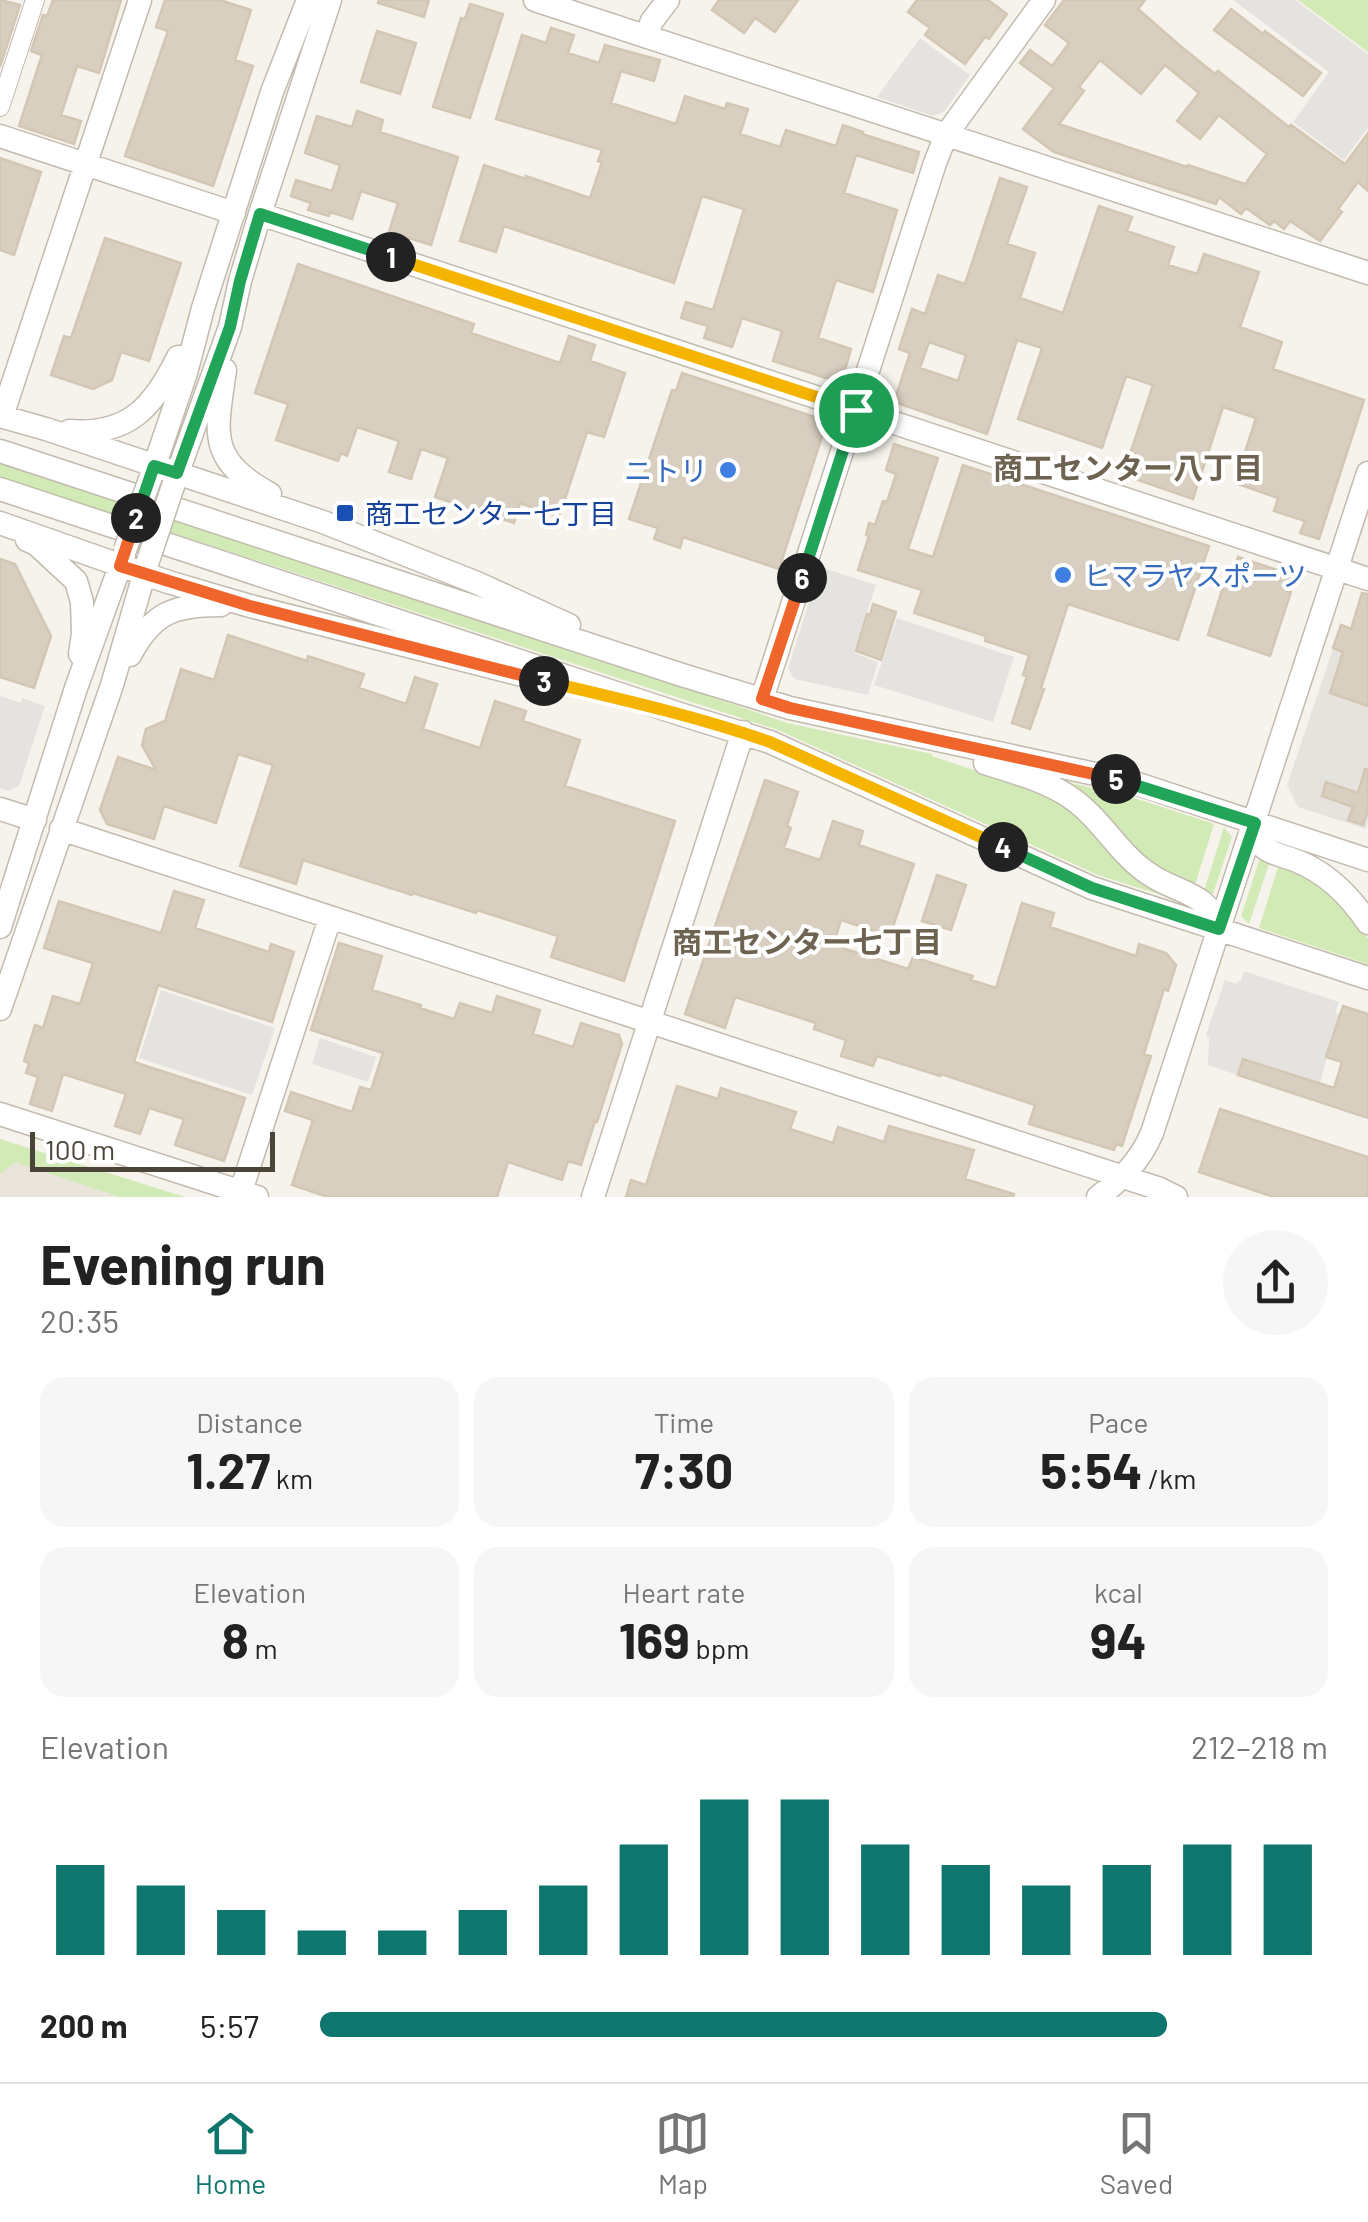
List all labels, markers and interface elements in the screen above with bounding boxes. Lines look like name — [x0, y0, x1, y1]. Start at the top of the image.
pin: 1 — [366, 232, 416, 282]
text: 1 — [386, 240, 396, 274]
pin — [814, 368, 899, 453]
icon: arrive — [829, 383, 884, 438]
district label: 商工センター八丁目 — [993, 449, 1263, 485]
place label: ニトリ — [624, 453, 708, 487]
marker: ニトリ — [717, 459, 739, 481]
pin: 2 — [111, 493, 161, 543]
place label: 商工センター七丁目 — [365, 496, 617, 530]
text: 2 — [128, 501, 144, 535]
marker: 商工センター七丁目 — [334, 502, 356, 524]
pin: 6 — [777, 553, 827, 603]
place label: ヒマラヤスポーツ — [1083, 558, 1306, 592]
text: 6 — [794, 561, 810, 595]
marker: ヒマラヤスポーツ — [1052, 564, 1074, 586]
pin: 3 — [519, 656, 569, 706]
text: 3 — [536, 664, 552, 698]
pin: 5 — [1091, 754, 1141, 804]
text: 5 — [1108, 762, 1124, 796]
pin: 4 — [978, 822, 1028, 872]
text: 4 — [995, 830, 1011, 864]
district label: 商工センター七丁目 — [672, 923, 942, 959]
scale bar — [30, 1127, 275, 1172]
text: 100 m — [45, 1132, 115, 1166]
text: Evening run — [40, 1230, 326, 1296]
button: share — [1223, 1230, 1328, 1335]
text: 20:35 — [40, 1301, 119, 1339]
text: Distance — [196, 1405, 303, 1439]
text: Time — [654, 1405, 714, 1439]
text: Pace — [1088, 1405, 1148, 1439]
text: 1.27 — [186, 1439, 270, 1499]
text: 7:30 — [635, 1439, 733, 1499]
text: 5:54 — [1040, 1439, 1143, 1499]
text: km — [270, 1461, 313, 1495]
text: /km — [1143, 1461, 1197, 1495]
text: Elevation — [193, 1575, 306, 1609]
text: Heart rate — [623, 1575, 745, 1609]
text: kcal — [1094, 1575, 1143, 1609]
text: 8 — [222, 1609, 249, 1669]
text: 169 — [619, 1609, 690, 1669]
text: 94 — [1090, 1609, 1147, 1669]
text: m — [249, 1631, 278, 1665]
text: bpm — [690, 1631, 749, 1665]
text: Elevation — [40, 1727, 169, 1765]
text: 212–218 m — [1191, 1727, 1328, 1765]
text: 200 m — [40, 2006, 128, 2044]
text: 5:57 — [200, 2006, 259, 2044]
tab: Home — [195, 2106, 266, 2200]
tab: Map — [655, 2106, 710, 2200]
tab: Saved — [1100, 2106, 1173, 2200]

